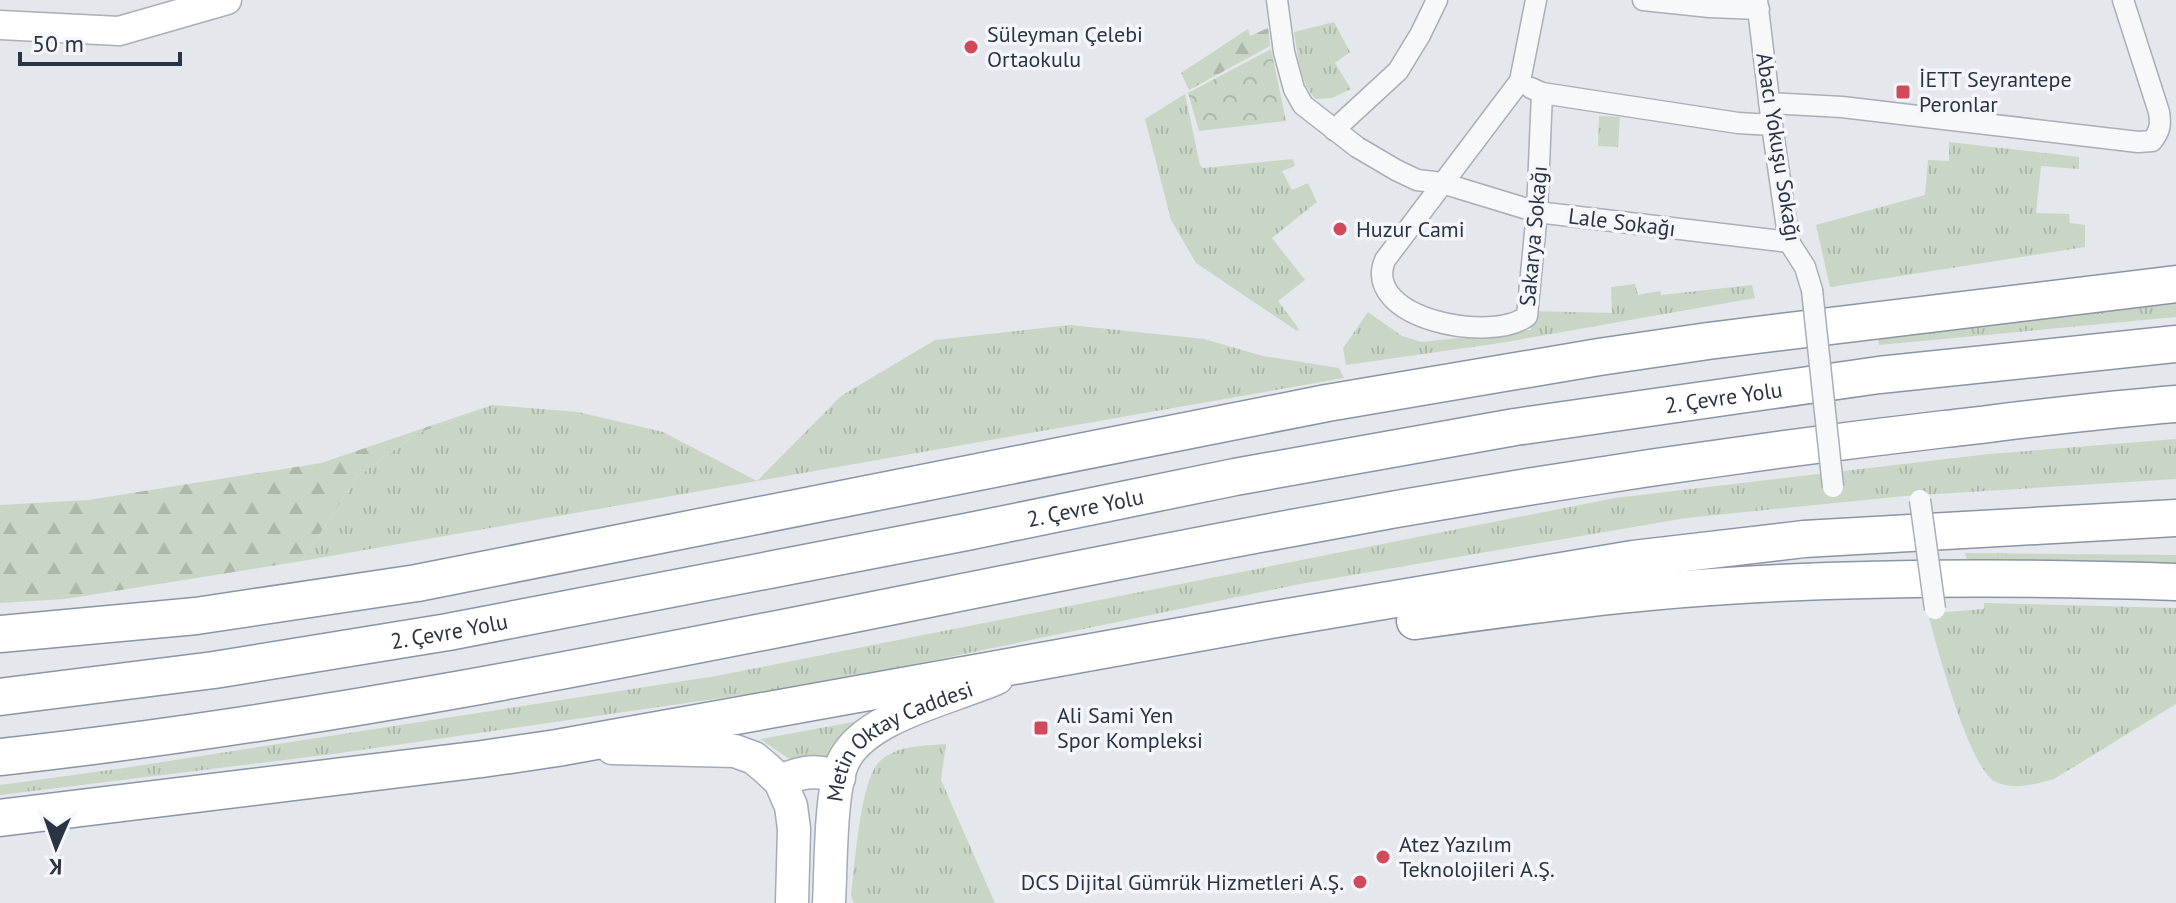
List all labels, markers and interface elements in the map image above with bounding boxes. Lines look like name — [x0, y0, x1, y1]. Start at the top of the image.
scale bar — [20, 16, 180, 66]
place label: Süleyman Çelebi Ortaokulu — [987, 20, 1143, 73]
text: 50 m — [32, 28, 84, 59]
marker: Süleyman Çelebi Ortaokulu — [962, 38, 980, 56]
street label: Abacı Yokuşu Sokağı — [1750, 51, 1808, 243]
place label: İETT Seyrantepe Peronlar — [1919, 65, 2072, 118]
marker: İETT Seyrantepe Peronlar — [1894, 83, 1912, 101]
street label: Sakarya Sokağı — [1513, 164, 1553, 308]
street label: Lale Sokağı — [1567, 202, 1677, 242]
place label: Huzur Cami — [1356, 215, 1465, 243]
marker: Huzur Cami — [1331, 220, 1349, 238]
street label: 2. Çevre Yolu — [1663, 375, 1784, 419]
street label: 2. Çevre Yolu — [1024, 482, 1146, 533]
street label: 2. Çevre Yolu — [389, 607, 510, 655]
street label: Metin Oktay Caddesi — [820, 675, 977, 803]
place label: Ali Sami Yen Spor Kompleksi — [1057, 701, 1203, 754]
marker: Ali Sami Yen Spor Kompleksi — [1032, 719, 1050, 737]
north arrow — [16, 807, 96, 887]
place label: Atez Yazılım Teknolojileri A.Ş. — [1399, 830, 1555, 883]
marker: Atez Yazılım Teknolojileri A.Ş. — [1374, 848, 1392, 866]
text: K — [48, 853, 63, 881]
place label: DCS Dijital Gümrük Hizmetleri A.Ş. — [1021, 868, 1344, 896]
marker: DCS Dijital Gümrük Hizmetleri A.Ş. — [1351, 873, 1369, 891]

